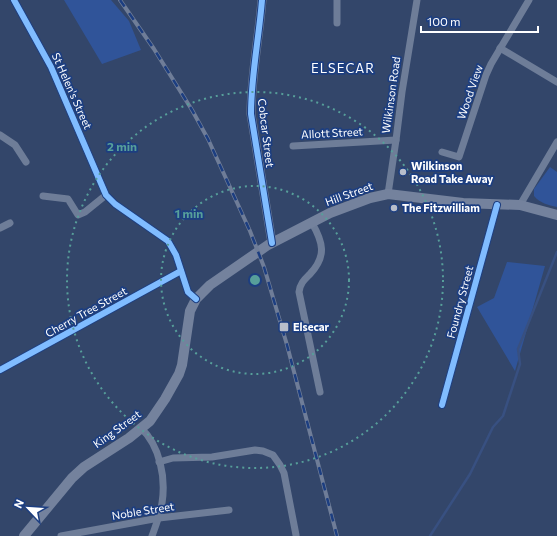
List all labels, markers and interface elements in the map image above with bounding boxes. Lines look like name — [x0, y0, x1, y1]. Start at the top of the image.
scale bar — [421, 8, 538, 34]
text: 100 m — [427, 14, 461, 28]
street label: St Helen's Street — [50, 51, 95, 131]
street label: Wilkinson Road — [379, 56, 402, 134]
district label: ELSECAR — [311, 60, 375, 76]
street label: Wood View — [454, 63, 485, 121]
street label: Cobcar Street — [256, 98, 277, 169]
street label: Allott Street — [301, 124, 364, 141]
text: 2 min — [107, 139, 137, 153]
place label: Wilkinson Road Take Away — [411, 159, 493, 185]
marker: Wilkinson Road Take Away — [398, 167, 408, 177]
street label: Hill Street — [323, 179, 375, 208]
place label: The Fitzwilliam — [402, 201, 480, 214]
marker: The Fitzwilliam — [389, 203, 399, 213]
text: 1 min — [175, 206, 203, 220]
street label: Foundry Street — [444, 264, 476, 340]
centre of rings — [248, 273, 262, 287]
street label: Cherry Tree Street — [43, 283, 129, 339]
place label: Elsecar — [293, 320, 330, 333]
marker: Elsecar — [278, 321, 290, 333]
street label: King Street — [90, 407, 143, 450]
north arrow — [8, 488, 48, 528]
text: N — [11, 497, 26, 510]
street label: Noble Street — [111, 499, 176, 522]

